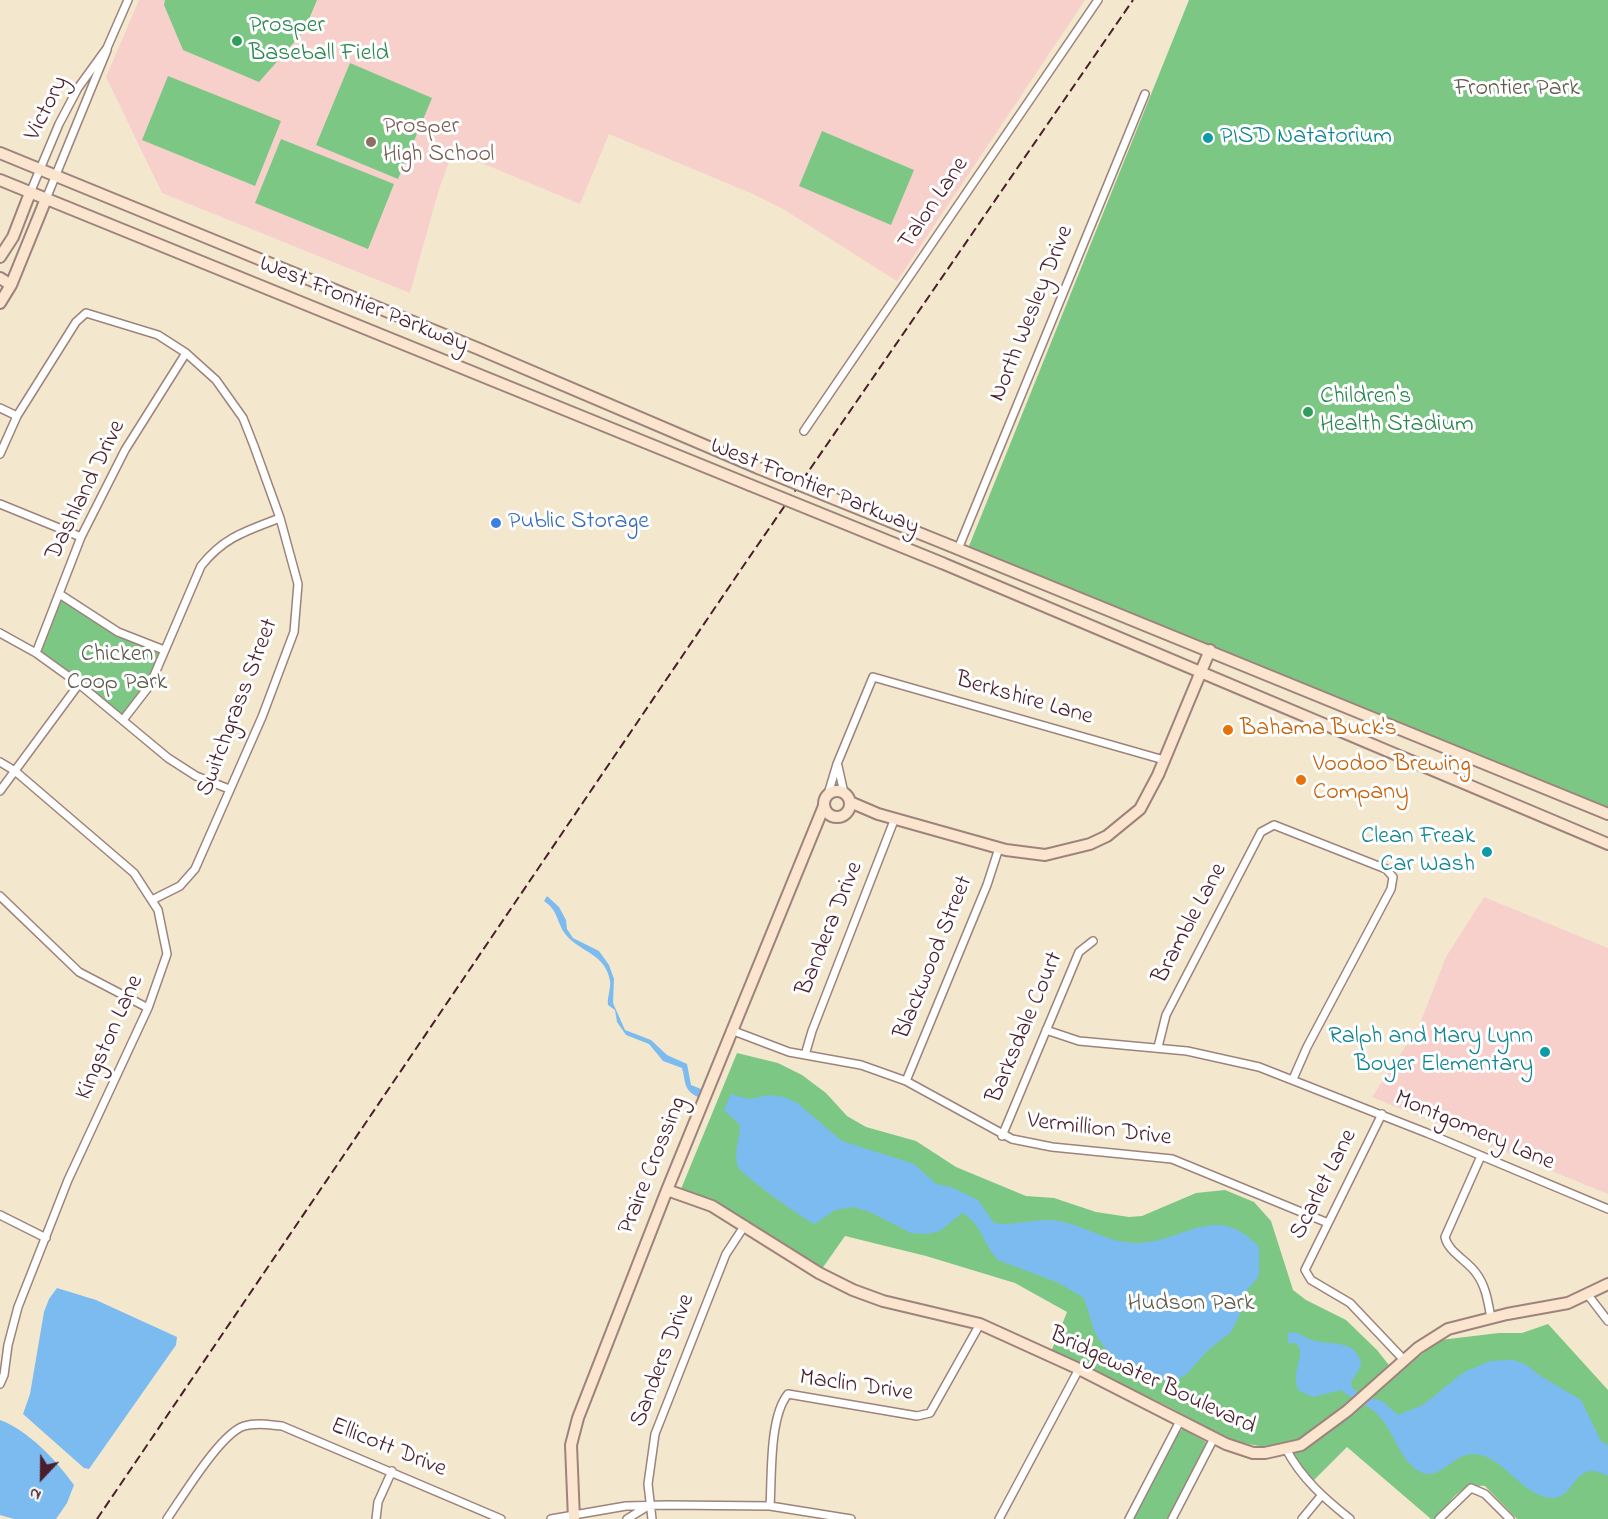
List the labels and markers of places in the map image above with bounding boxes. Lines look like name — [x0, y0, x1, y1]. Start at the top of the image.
place label: Prosper Baseball Field — [249, 13, 389, 69]
marker: Prosper Baseball Field — [230, 34, 244, 48]
place label: Prosper High School — [383, 114, 494, 170]
place label: PISD Natatorium — [1220, 124, 1392, 152]
marker: PISD Natatorium — [1201, 131, 1215, 145]
marker: Prosper High School — [364, 135, 378, 149]
place label: Children's Health Stadium — [1320, 384, 1474, 440]
marker: Children's Health Stadium — [1301, 405, 1315, 419]
place label: Public Storage — [508, 509, 649, 537]
marker: Public Storage — [489, 516, 503, 530]
place label: Bahama Buck's — [1240, 716, 1397, 744]
marker: Bahama Buck's — [1221, 723, 1235, 737]
place label: Voodoo Brewing Company — [1313, 752, 1471, 808]
marker: Voodoo Brewing Company — [1294, 773, 1308, 787]
place label: Clean Freak Car Wash — [1361, 824, 1475, 880]
marker: Clean Freak Car Wash — [1480, 845, 1494, 859]
place label: Ralph and Mary Lynn Boyer Elementary — [1329, 1024, 1533, 1080]
marker: Ralph and Mary Lynn Boyer Elementary — [1538, 1045, 1552, 1059]

